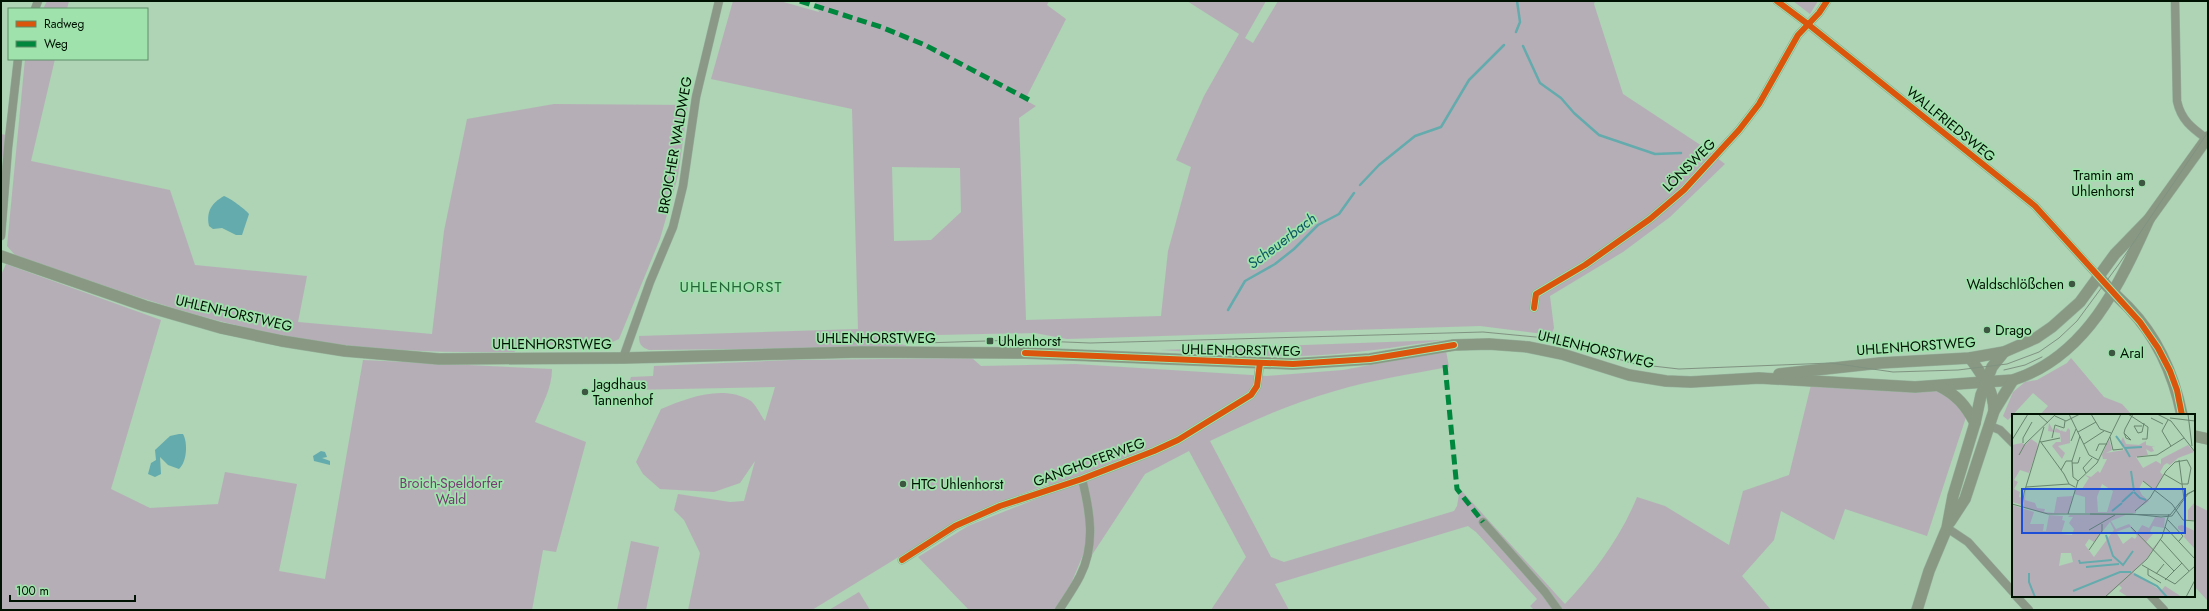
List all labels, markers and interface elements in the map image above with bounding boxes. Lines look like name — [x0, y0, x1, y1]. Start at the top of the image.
legend — [8, 8, 148, 60]
text: Radweg — [44, 15, 84, 33]
text: Weg — [44, 35, 68, 53]
street label: BROICHER WALDWEG — [653, 75, 697, 215]
street label: WALLFRIEDSWEG — [1902, 82, 2000, 166]
street label: LÖNSWEG — [1658, 134, 1720, 196]
place label: Tramin am Uhlenhorst — [2071, 165, 2135, 201]
marker: Tramin am Uhlenhorst — [2137, 178, 2147, 188]
water label: Scheuerbach — [1243, 208, 1321, 274]
place label: Waldschlößchen — [1967, 274, 2064, 294]
district label: UHLENHORST — [680, 276, 782, 298]
marker: Waldschlößchen — [2067, 279, 2077, 289]
street label: UHLENHORSTWEG — [174, 290, 295, 336]
place label: Drago — [1995, 320, 2032, 340]
street label: UHLENHORSTWEG — [1536, 325, 1657, 373]
marker: Drago — [1982, 325, 1992, 335]
street label: UHLENHORSTWEG — [816, 328, 936, 348]
place label: Uhlenhorst — [998, 331, 1061, 351]
street label: UHLENHORSTWEG — [1856, 332, 1976, 360]
street label: UHLENHORSTWEG — [492, 334, 612, 354]
marker: Uhlenhorst — [985, 336, 995, 346]
street label: UHLENHORSTWEG — [1181, 339, 1301, 361]
place label: Aral — [2120, 343, 2144, 363]
marker: Aral — [2107, 348, 2117, 358]
place label: Jagdhaus Tannenhof — [591, 374, 654, 410]
marker: Jagdhaus Tannenhof — [580, 387, 590, 397]
inset map — [2012, 414, 2195, 597]
street label: GANGHOFERWEG — [1030, 432, 1148, 491]
park label: Broich-Speldorfer Wald — [399, 473, 503, 509]
place label: HTC Uhlenhorst — [911, 474, 1004, 494]
marker: HTC Uhlenhorst — [898, 479, 908, 489]
scale bar — [10, 577, 135, 603]
text: 100 m — [16, 582, 49, 600]

